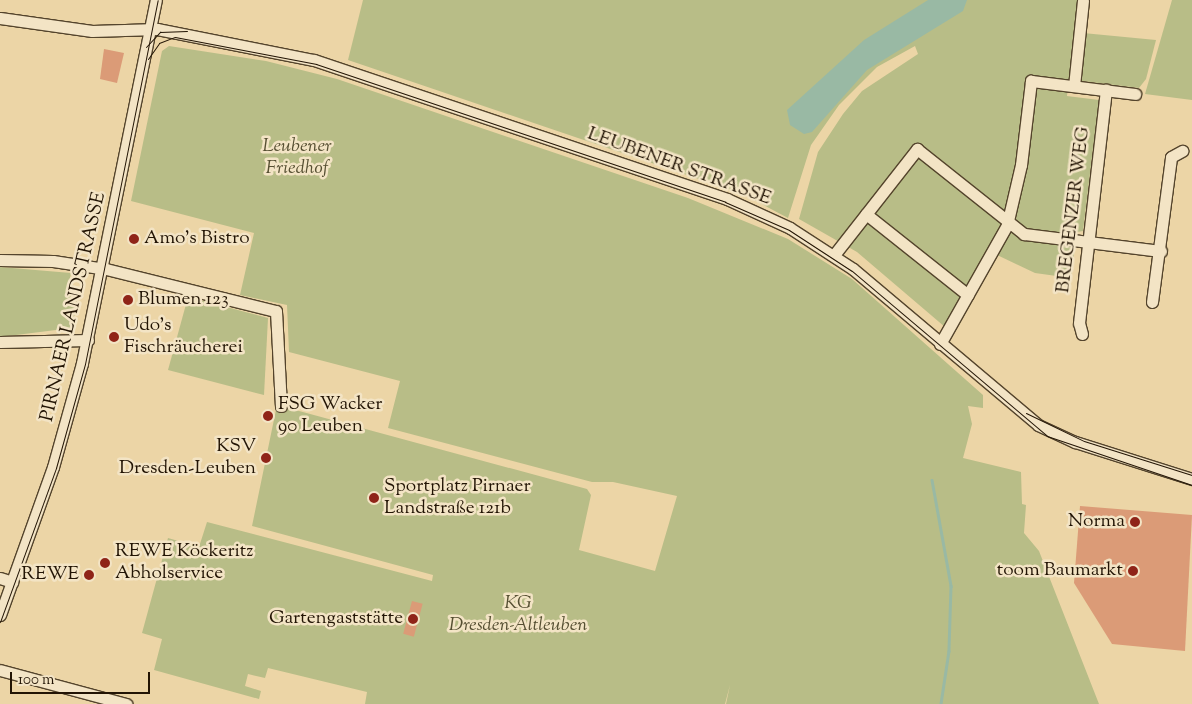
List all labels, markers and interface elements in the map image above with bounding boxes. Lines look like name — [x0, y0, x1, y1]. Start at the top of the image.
street label: LEUBENER STRASSE — [584, 123, 774, 211]
street label: BREGENZER WEG — [1052, 126, 1096, 294]
park label: Leubener Friedhof — [262, 136, 332, 180]
street label: PIRNAER LANDSTRASSE — [36, 190, 112, 424]
place label: Amo's Bistro — [144, 228, 250, 250]
marker: Amo's Bistro — [128, 233, 140, 245]
place label: Blumen 123 — [138, 289, 229, 311]
marker: Blumen 123 — [122, 294, 134, 306]
place label: Udo's Fischräucherei — [124, 315, 243, 359]
marker: Udo's Fischräucherei — [108, 331, 120, 343]
place label: FSG Wacker 90 Leuben — [278, 394, 382, 438]
marker: FSG Wacker 90 Leuben — [262, 410, 274, 422]
place label: KSV Dresden-Leuben — [119, 436, 256, 480]
marker: KSV Dresden-Leuben — [260, 452, 272, 464]
place label: Sportplatz Pirnaer Landstraße 121b — [384, 476, 531, 520]
marker: Sportplatz Pirnaer Landstraße 121b — [368, 492, 380, 504]
place label: Norma — [1068, 511, 1125, 533]
marker: Norma — [1129, 516, 1141, 528]
place label: REWE Köckeritz Abholservice — [115, 541, 253, 585]
marker: REWE Köckeritz Abholservice — [99, 557, 111, 569]
place label: toom Baumarkt — [997, 560, 1123, 582]
place label: REWE — [21, 564, 79, 586]
marker: toom Baumarkt — [1127, 565, 1139, 577]
marker: REWE — [83, 569, 95, 581]
park label: KG Dresden-Altleuben — [449, 593, 587, 637]
place label: Gartengaststätte — [269, 608, 403, 630]
marker: Gartengaststätte — [407, 613, 419, 625]
scale bar — [12, 662, 152, 694]
text: 100 m — [18, 670, 54, 691]

